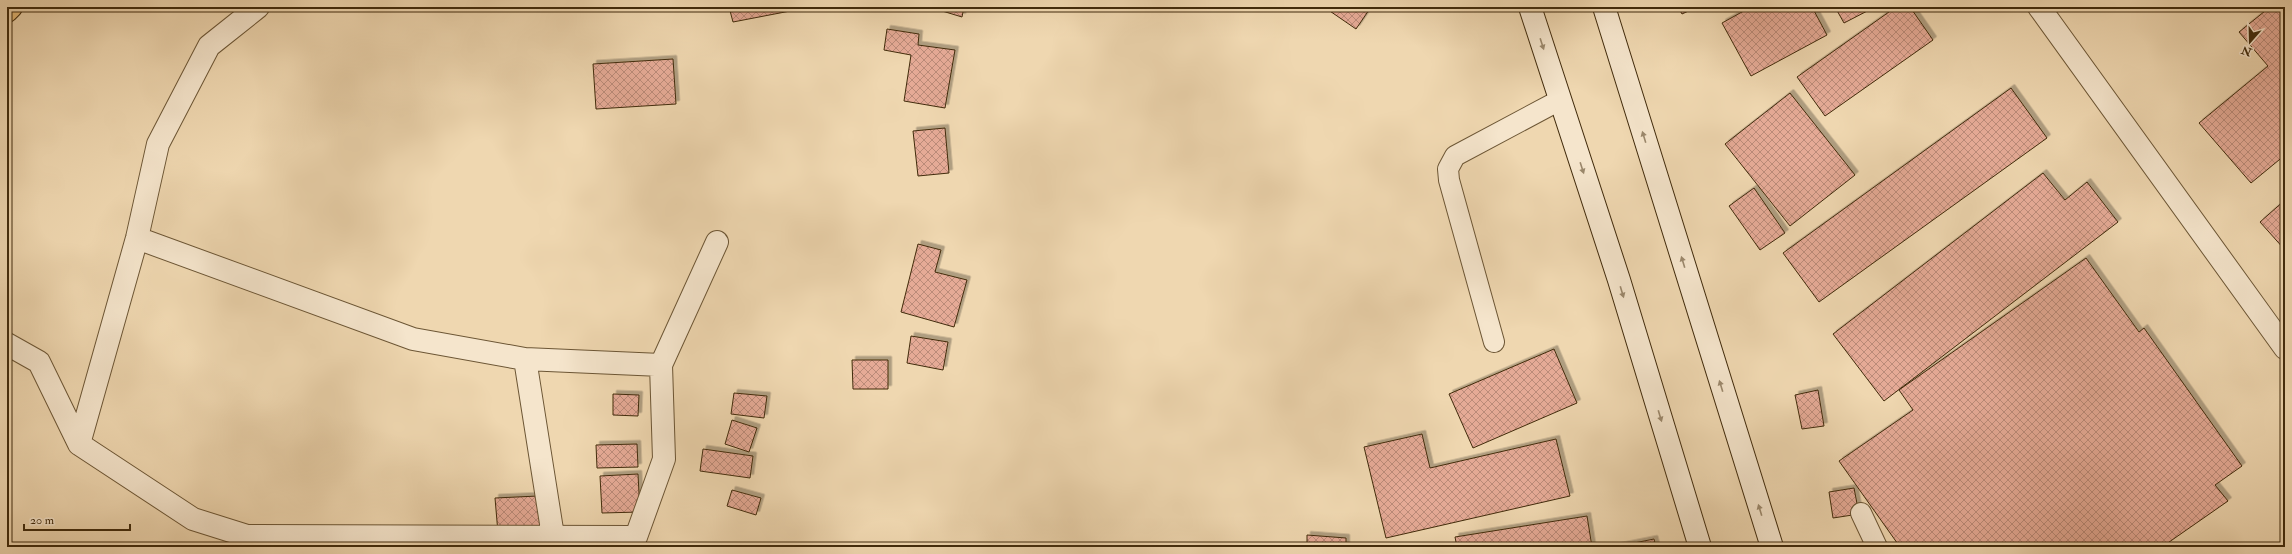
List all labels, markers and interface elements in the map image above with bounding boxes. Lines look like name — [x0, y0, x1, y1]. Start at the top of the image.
north arrow — [2230, 22, 2270, 62]
one-way arrow — [1539, 38, 1545, 50]
text: N — [2239, 43, 2255, 59]
one-way arrow — [1641, 131, 1647, 143]
one-way arrow — [1579, 162, 1585, 174]
one-way arrow — [1680, 255, 1686, 267]
one-way arrow — [1619, 286, 1625, 298]
one-way arrow — [1718, 379, 1724, 391]
one-way arrow — [1657, 410, 1663, 422]
one-way arrow — [1757, 503, 1763, 515]
scale bar — [24, 506, 130, 532]
text: 20 m — [30, 513, 55, 528]

